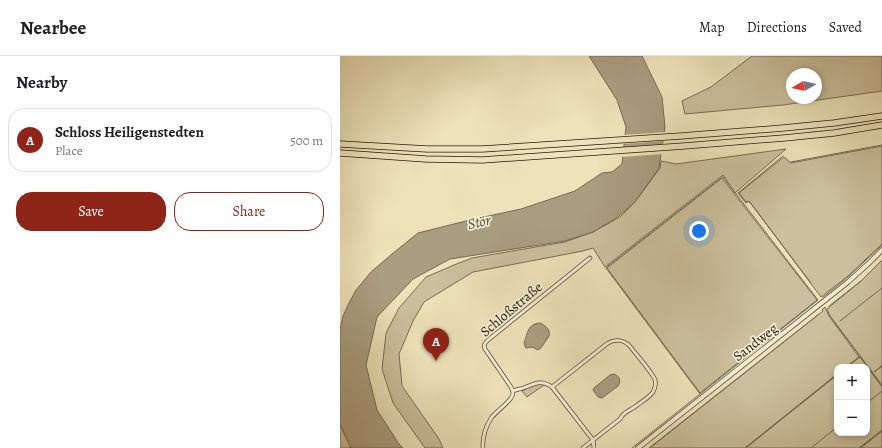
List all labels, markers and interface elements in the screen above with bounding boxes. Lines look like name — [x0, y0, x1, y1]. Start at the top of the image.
text: Nearbee — [20, 15, 86, 41]
text: Map — [699, 18, 725, 37]
text: Directions — [747, 18, 807, 37]
text: Saved — [829, 18, 862, 37]
north arrow — [786, 68, 822, 104]
text: Nearby — [16, 71, 67, 94]
text: Schloss Heiligenstedten — [55, 122, 204, 142]
text: A — [26, 132, 34, 149]
text: 500 m — [290, 132, 323, 149]
text: Place — [55, 142, 83, 159]
button: Save — [16, 192, 166, 231]
button: Share — [174, 192, 324, 231]
water label: Stör — [466, 210, 493, 234]
your location — [689, 221, 709, 241]
street label: Schloßstraße — [476, 278, 546, 341]
street label: Sandweg — [729, 319, 782, 366]
pin: A — [423, 328, 449, 361]
map controls — [834, 364, 870, 436]
button: + — [834, 364, 870, 400]
button: − — [834, 400, 870, 436]

